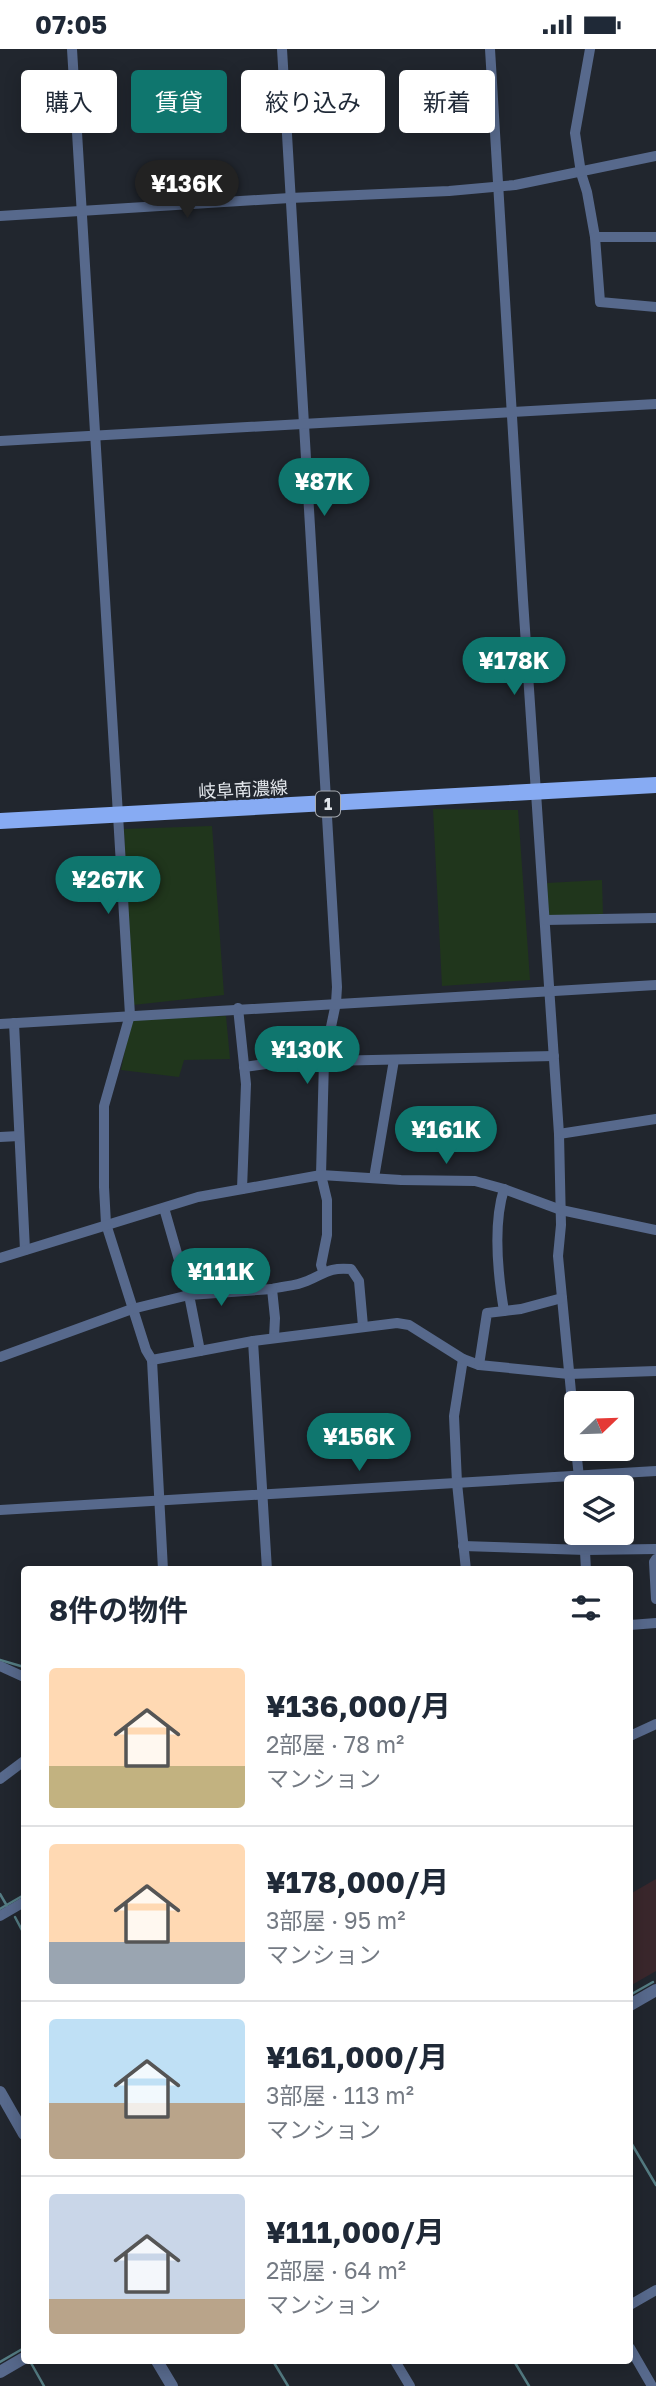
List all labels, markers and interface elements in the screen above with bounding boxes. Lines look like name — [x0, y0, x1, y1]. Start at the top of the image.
text: 07:05 — [35, 9, 107, 40]
chip: 購入 — [21, 70, 117, 133]
chip: 賃貸 — [131, 70, 227, 133]
chip: 絞り込み — [241, 70, 385, 133]
chip: 新着 — [399, 70, 495, 133]
pin: ¥136K — [138, 160, 236, 220]
text: ¥136K — [151, 169, 223, 197]
pin: ¥87K — [283, 459, 365, 518]
text: ¥87K — [294, 467, 354, 495]
pin: ¥178K — [465, 637, 563, 697]
text: ¥178K — [479, 646, 549, 674]
street label: 岐阜南濃線 — [197, 776, 288, 802]
road number: 1 — [316, 791, 340, 817]
pin: ¥267K — [59, 857, 157, 916]
text: ¥267K — [71, 865, 145, 893]
pin: ¥130K — [258, 1027, 356, 1086]
text: ¥130K — [271, 1035, 343, 1063]
pin: ¥161K — [397, 1107, 495, 1166]
text: ¥161K — [411, 1115, 481, 1143]
pin: ¥111K — [172, 1249, 270, 1308]
text: ¥111K — [187, 1257, 255, 1285]
north arrow — [564, 1391, 634, 1461]
map controls — [564, 1391, 634, 1545]
pin: ¥156K — [310, 1413, 408, 1473]
text: ¥156K — [323, 1422, 395, 1450]
button: layers — [564, 1475, 634, 1545]
icon: filters — [567, 1589, 605, 1627]
text: 8件の物件 — [49, 1592, 188, 1628]
text: ¥136,000/月 — [266, 1688, 451, 1724]
icon: home — [105, 1696, 189, 1780]
text: 2部屋 · 78 m² — [266, 1730, 404, 1758]
text: マンション — [266, 1764, 381, 1792]
text: ¥178,000/月 — [266, 1864, 449, 1900]
icon: home — [105, 1872, 189, 1956]
text: 3部屋 · 95 m² — [266, 1906, 406, 1934]
text: マンション — [266, 1940, 381, 1968]
text: ¥161,000/月 — [266, 2039, 448, 2075]
icon: home — [105, 2047, 189, 2131]
text: 3部屋 · 113 m² — [266, 2081, 414, 2109]
text: マンション — [266, 2115, 381, 2143]
text: ¥111,000/月 — [266, 2214, 445, 2250]
icon: home — [105, 2222, 189, 2306]
text: 2部屋 · 64 m² — [266, 2256, 406, 2284]
text: マンション — [266, 2290, 381, 2318]

